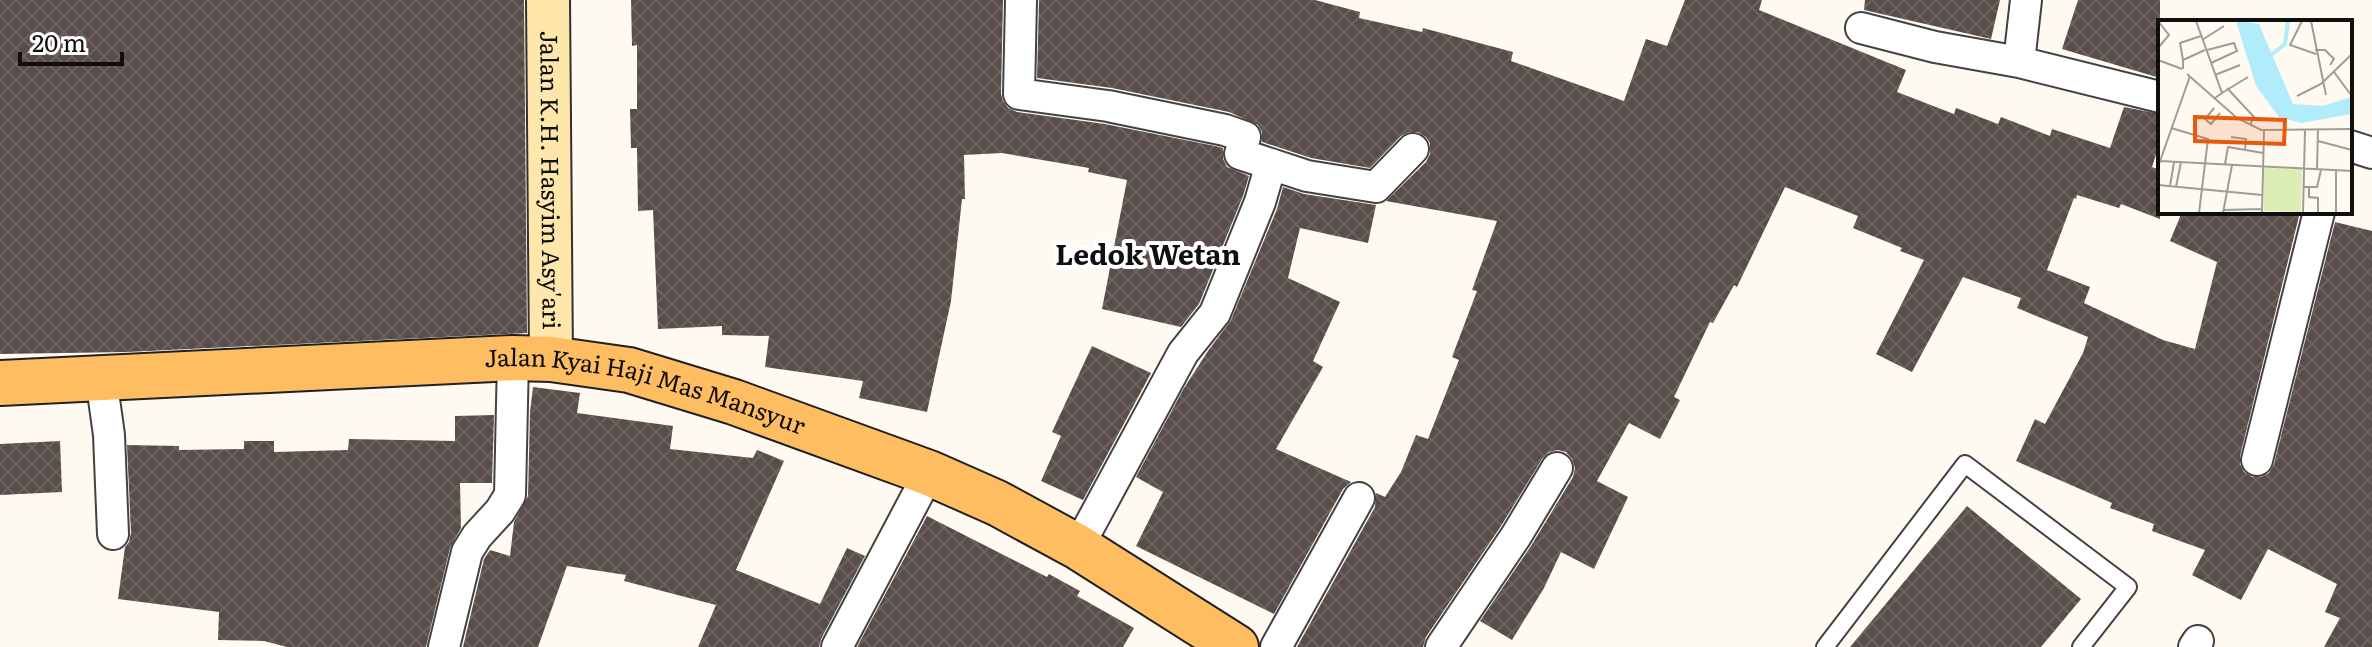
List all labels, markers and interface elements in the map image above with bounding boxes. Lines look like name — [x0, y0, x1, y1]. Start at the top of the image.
scale bar — [20, 16, 122, 66]
inset map — [2158, 20, 2352, 214]
text: 20 m — [32, 24, 86, 59]
street label: Jalan K.H. Hasyim Asy'ari — [533, 30, 571, 330]
district label: Ledok Wetan — [1055, 232, 1241, 274]
street label: Jalan Kyai Haji Mas Mansyur — [484, 338, 812, 442]

